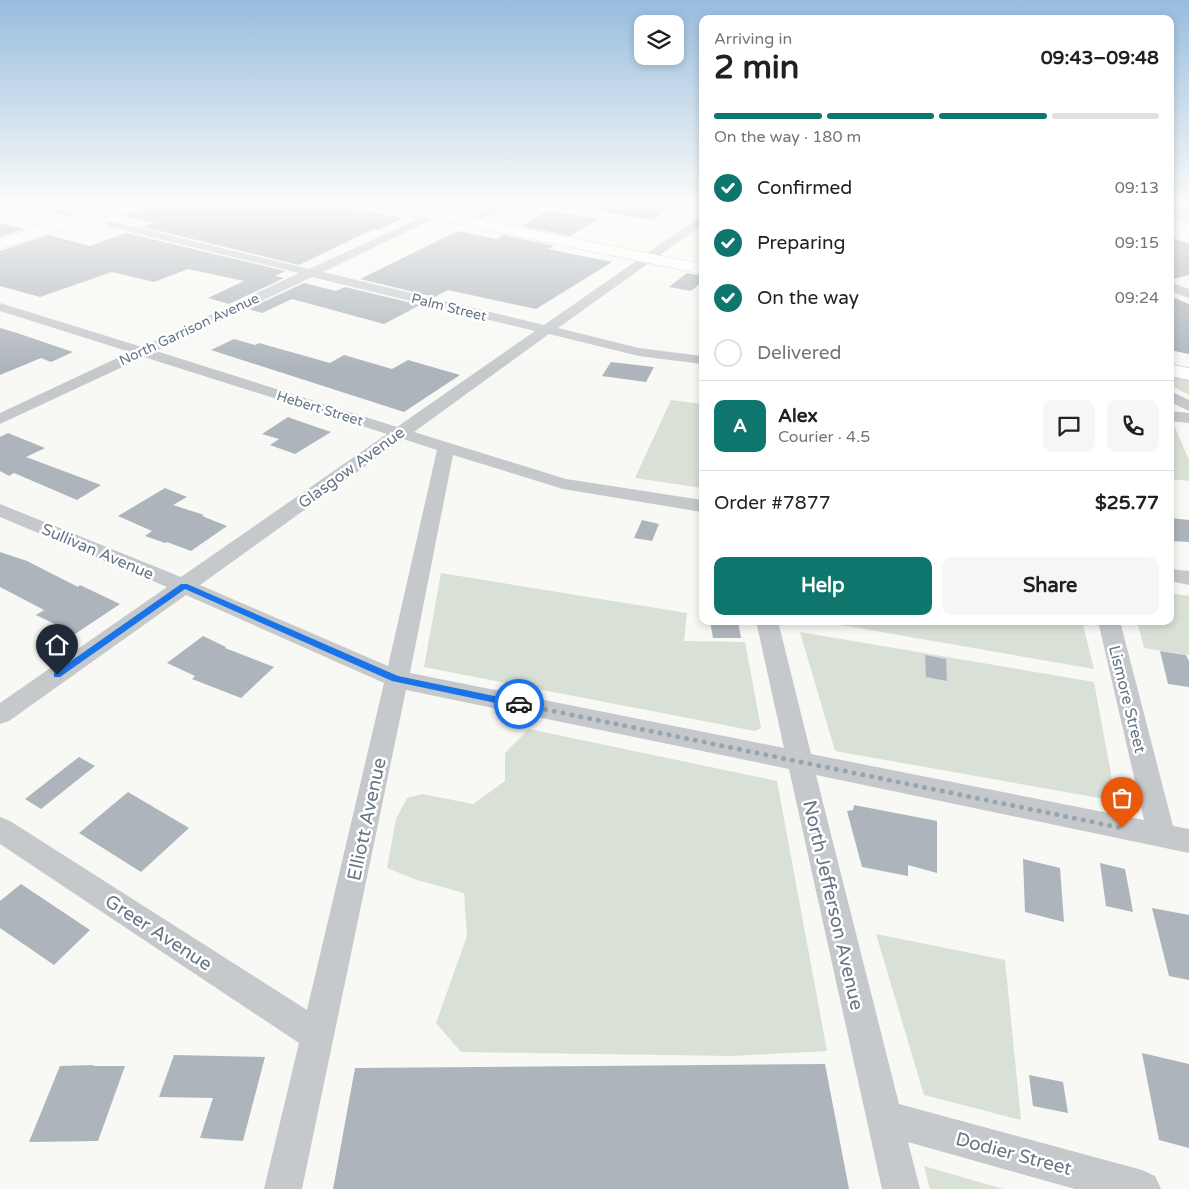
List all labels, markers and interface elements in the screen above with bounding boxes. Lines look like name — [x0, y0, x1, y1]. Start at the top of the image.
map controls — [634, 15, 684, 65]
button: layers — [634, 15, 684, 65]
text: Arriving in — [714, 29, 792, 49]
text: 09:43–09:48 — [1041, 47, 1159, 69]
text: 2 min — [714, 49, 799, 87]
text: On the way · 180 m — [714, 127, 861, 147]
icon: check — [714, 174, 742, 202]
text: Confirmed — [757, 177, 852, 199]
text: 09:13 — [1115, 178, 1159, 198]
icon: check — [714, 229, 742, 257]
text: Preparing — [757, 232, 846, 254]
text: 09:15 — [1115, 233, 1159, 253]
icon: check — [714, 284, 742, 312]
text: On the way — [757, 287, 859, 309]
text: 09:24 — [1115, 288, 1159, 308]
street label: North Garrison Avenue — [116, 289, 262, 369]
street label: Palm Street — [410, 290, 489, 325]
text: Delivered — [757, 342, 842, 364]
street label: Hebert Street — [275, 387, 366, 430]
button: chat — [1043, 400, 1095, 452]
button: phone — [1107, 400, 1159, 452]
text: Alex — [778, 405, 818, 427]
text: A — [733, 415, 747, 437]
street label: Glasgow Avenue — [295, 423, 409, 513]
text: Courier · 4.5 — [778, 427, 870, 447]
text: Order #7877 — [714, 492, 831, 514]
text: $25.77 — [1095, 492, 1159, 514]
street label: Sullivan Avenue — [38, 519, 157, 585]
button: Help — [714, 557, 932, 615]
button: Share — [942, 557, 1159, 615]
pin — [36, 624, 78, 675]
icon: home — [43, 631, 71, 659]
street label: Lismore Street — [1104, 643, 1150, 755]
courier — [494, 679, 544, 729]
icon: car — [505, 690, 533, 718]
street label: Elliott Avenue — [343, 756, 391, 883]
pin — [1101, 777, 1143, 828]
icon: bag — [1108, 784, 1136, 812]
street label: North Jefferson Avenue — [798, 798, 868, 1012]
street label: Greer Avenue — [101, 890, 216, 976]
street label: Dodier Street — [953, 1128, 1074, 1180]

